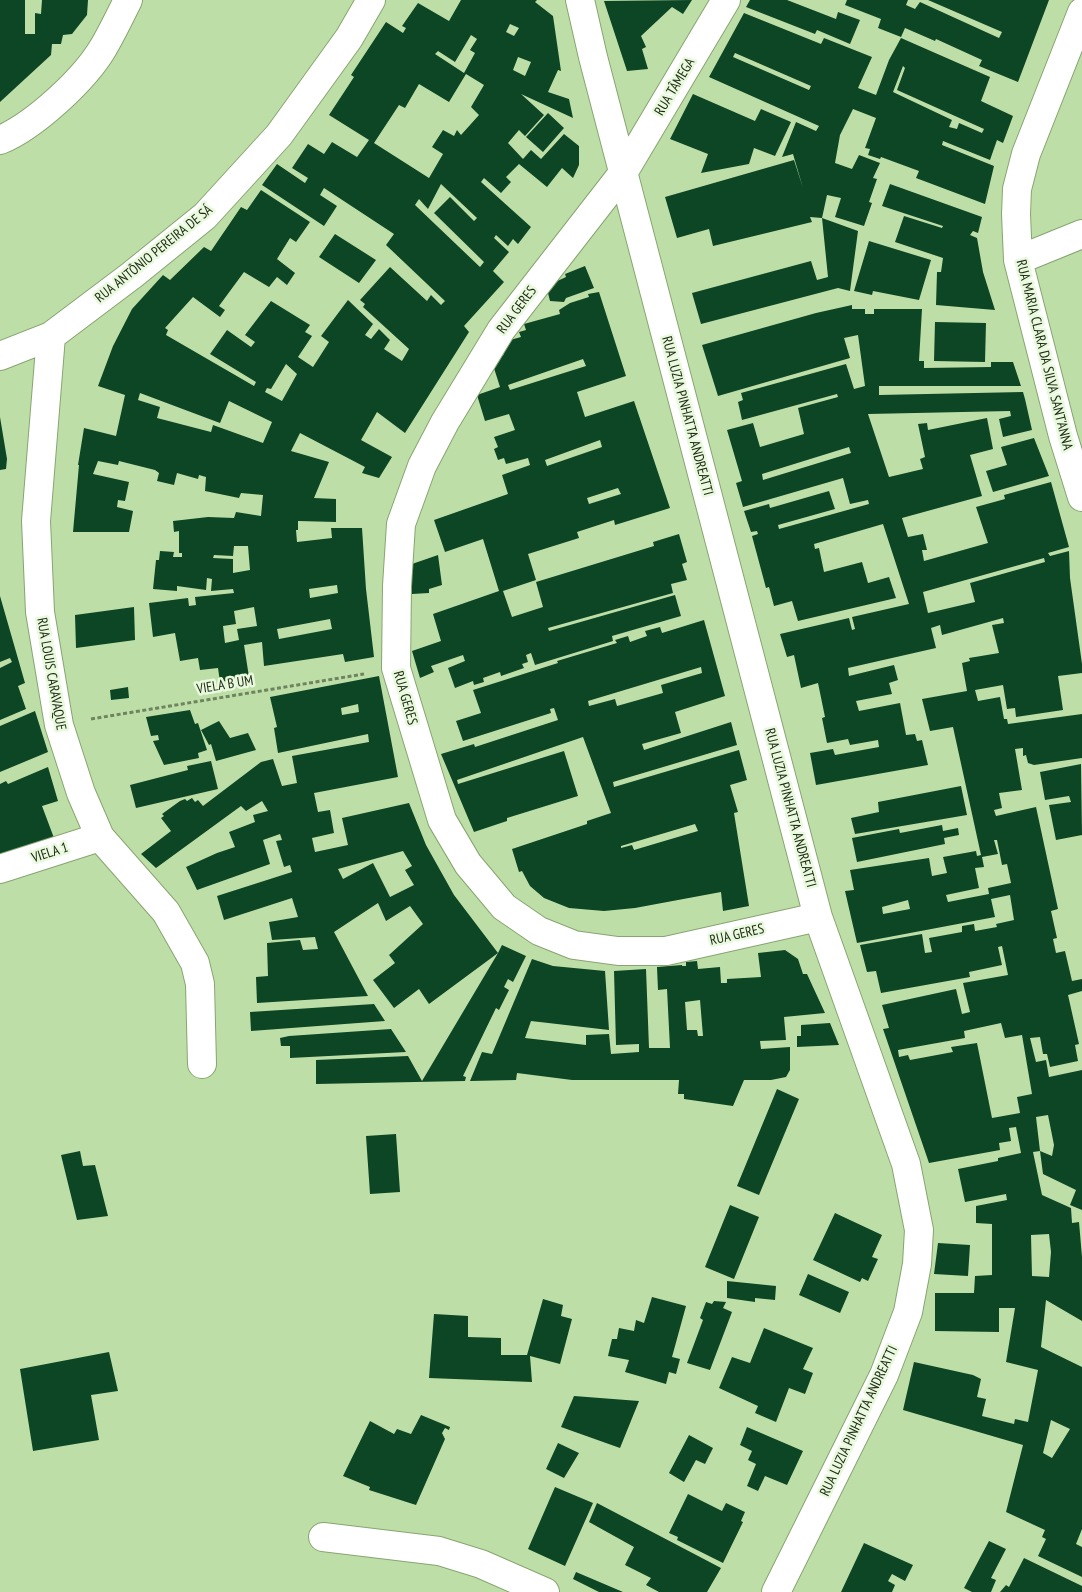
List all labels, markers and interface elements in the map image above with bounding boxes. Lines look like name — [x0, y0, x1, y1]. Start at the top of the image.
street label: RUA TÂMEGA — [651, 55, 699, 119]
street label: RUA ANTÔNIO PEREIRA DE SÁ — [92, 202, 216, 306]
street label: RUA MARIA CLARA DA SILVA SANT'ANNA — [1012, 258, 1076, 452]
street label: RUA GERES — [494, 283, 540, 337]
street label: RUA LUZIA PINHATTA ANDREATTI — [658, 335, 716, 497]
street label: RUA LOUIS CARAVAQUE — [33, 616, 69, 732]
street label: RUA GERES — [389, 669, 421, 727]
street label: VIELA B UM — [196, 672, 254, 698]
street label: RUA LUZIA PINHATTA ANDREATTI — [761, 727, 819, 889]
street label: VIELA 1 — [30, 839, 70, 867]
street label: RUA GERES — [708, 921, 766, 949]
street label: RUA LUZIA PINHATTA ANDREATTI — [817, 1343, 901, 1499]

